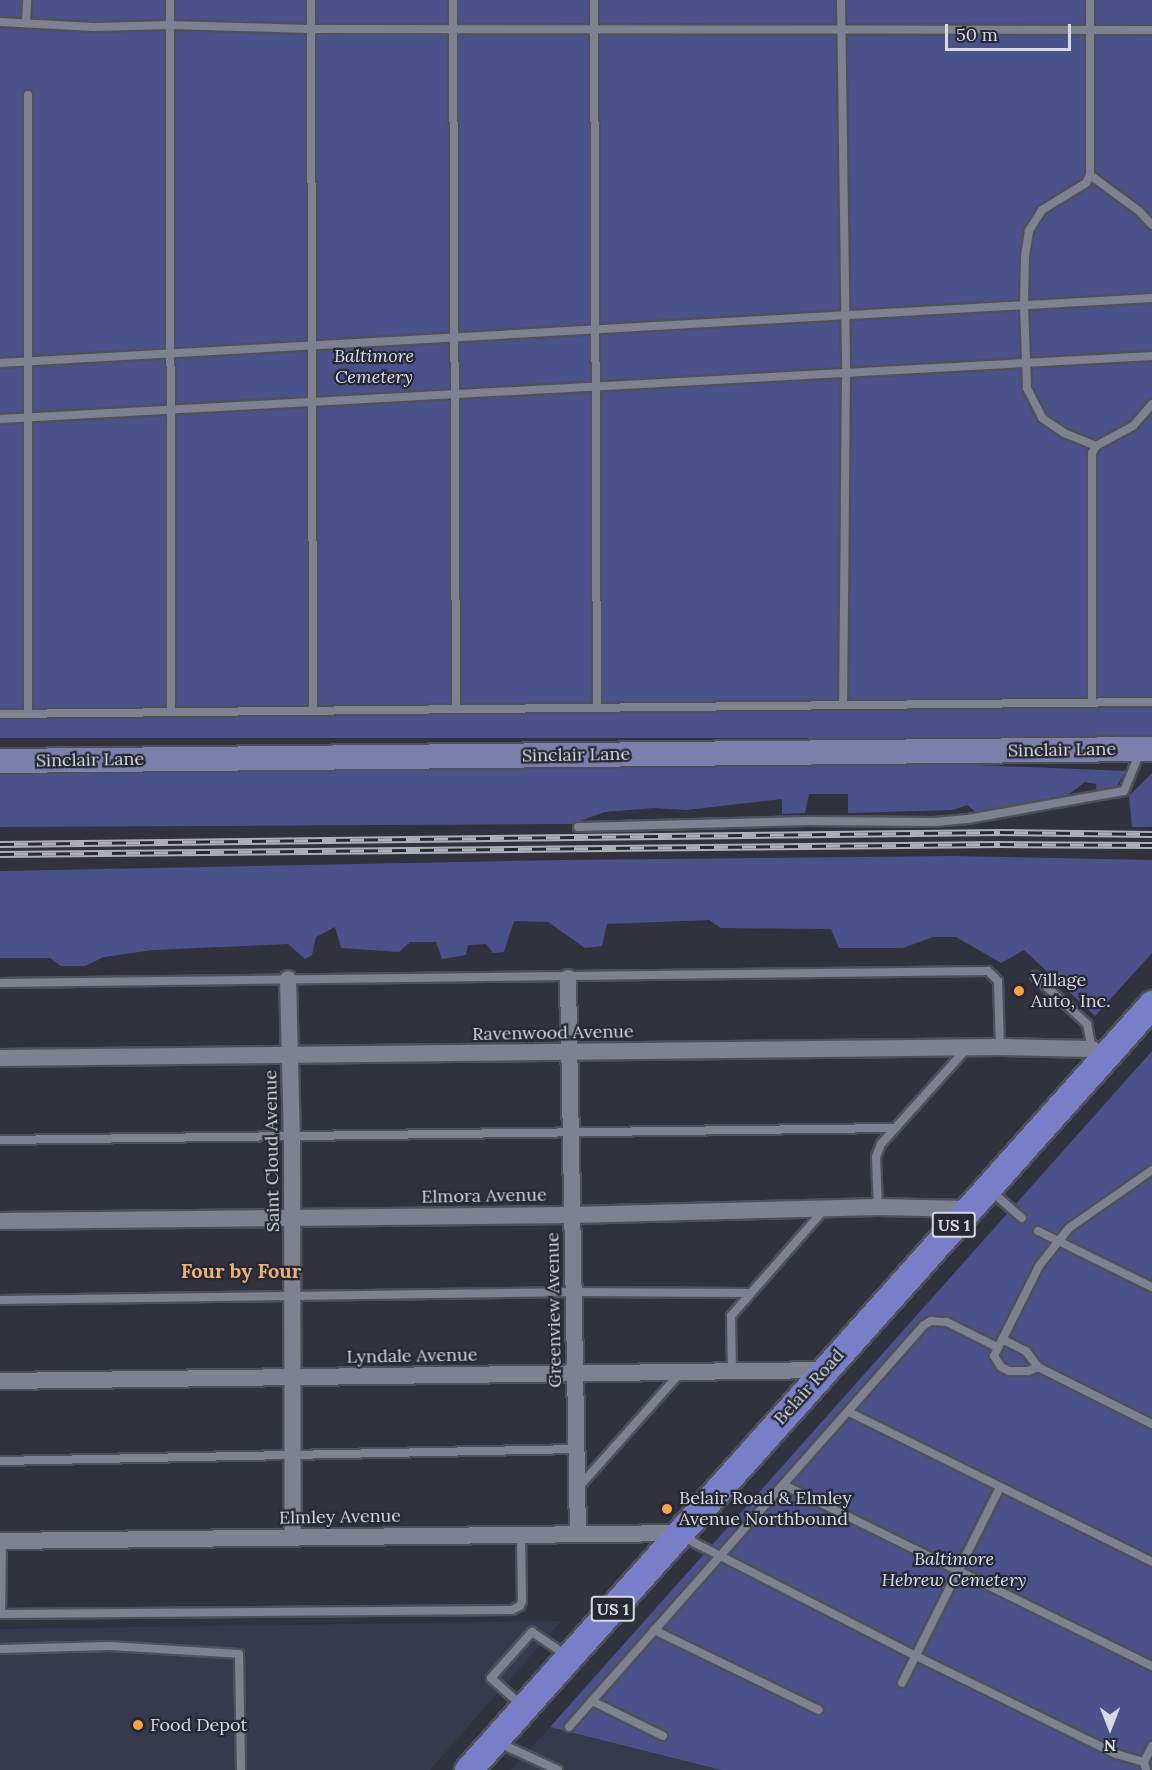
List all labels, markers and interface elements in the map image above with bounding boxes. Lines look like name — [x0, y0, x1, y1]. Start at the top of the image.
scale bar — [948, 12, 1074, 50]
text: 50 m — [956, 23, 998, 46]
park label: Baltimore Cemetery — [334, 346, 414, 388]
street label: Sinclair Lane — [1008, 738, 1116, 762]
street label: Sinclair Lane — [522, 743, 630, 767]
street label: Sinclair Lane — [36, 748, 144, 772]
place label: Village Auto, Inc. — [1031, 970, 1111, 1012]
marker: Village Auto, Inc. — [1012, 984, 1026, 998]
street label: Ravenwood Avenue — [472, 1021, 634, 1045]
street label: Saint Cloud Avenue — [260, 1070, 284, 1232]
street label: Elmora Avenue — [421, 1184, 547, 1208]
road number: US 1 — [932, 1212, 976, 1238]
street label: Greenview Avenue — [542, 1232, 566, 1388]
district label: Four by Four — [181, 1258, 301, 1282]
street label: Lyndale Avenue — [346, 1344, 478, 1368]
street label: Belair Road — [769, 1345, 849, 1429]
place label: Belair Road & Elmley Avenue Northbound — [679, 1488, 852, 1530]
marker: Belair Road & Elmley Avenue Northbound — [660, 1502, 674, 1516]
street label: Elmley Avenue — [279, 1505, 401, 1529]
park label: Baltimore Hebrew Cemetery — [881, 1549, 1027, 1592]
road number: US 1 — [590, 1596, 636, 1622]
north arrow — [1080, 1698, 1140, 1758]
place label: Food Depot — [150, 1714, 248, 1736]
marker: Food Depot — [131, 1718, 145, 1732]
text: N — [1104, 1736, 1116, 1756]

